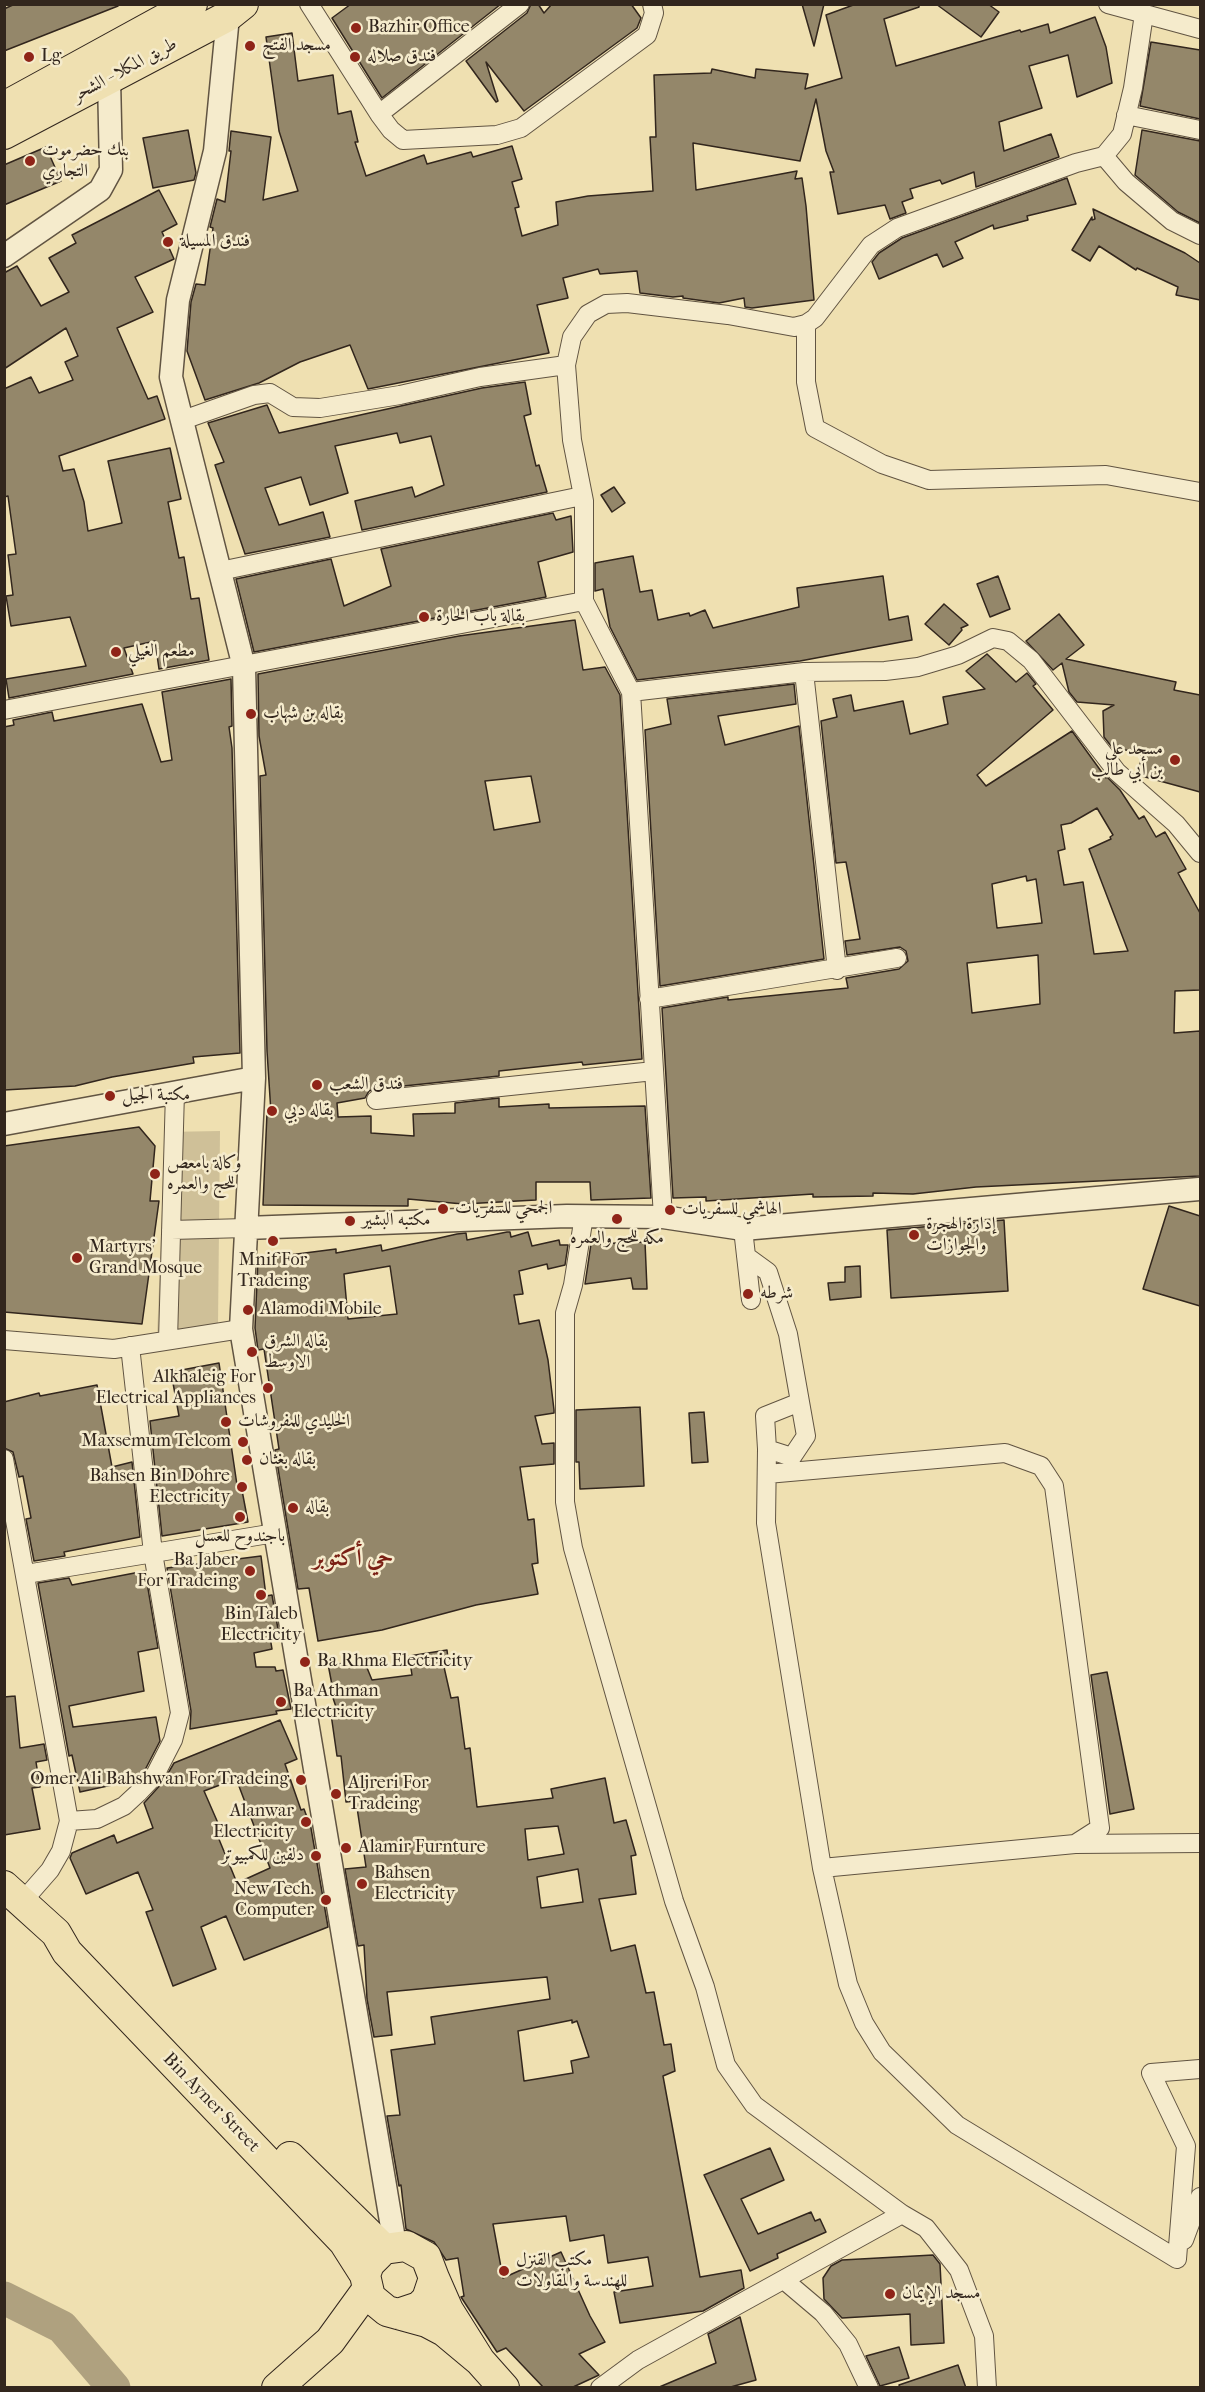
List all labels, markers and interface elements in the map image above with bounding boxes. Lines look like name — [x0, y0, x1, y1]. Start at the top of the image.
place label: Bazhir Office — [368, 17, 470, 39]
marker: Bazhir Office — [349, 21, 363, 35]
street label: طريق المكلا - الشحر — [69, 33, 181, 107]
place label: مسجد الفتح — [262, 35, 331, 57]
marker: مسجد الفتح — [243, 39, 257, 53]
place label: Lg — [41, 46, 61, 68]
place label: فندق صلاله — [367, 46, 436, 68]
marker: Lg — [22, 50, 36, 64]
marker: فندق صلاله — [348, 50, 362, 64]
place label: بنك حضرموت التجاري — [42, 140, 129, 182]
marker: بنك حضرموت التجاري — [23, 154, 37, 168]
place label: فندق المسيلة — [180, 231, 250, 253]
marker: فندق المسيلة — [161, 235, 175, 249]
place label: بقالة باب الحارة — [436, 606, 525, 628]
marker: بقالة باب الحارة — [417, 610, 431, 624]
place label: مطعم الغيلي — [128, 641, 195, 663]
marker: مطعم الغيلي — [109, 645, 123, 659]
place label: بقاله بن شهاب — [263, 703, 344, 725]
marker: بقاله بن شهاب — [244, 707, 258, 721]
place label: مسجد علي بن أبي طالب — [1091, 739, 1163, 782]
marker: مسجد علي بن أبي طالب — [1168, 753, 1182, 767]
place label: فندق الشعب — [329, 1074, 403, 1096]
marker: فندق الشعب — [310, 1078, 324, 1092]
place label: مكتبة الجيل — [122, 1085, 190, 1107]
marker: مكتبة الجيل — [103, 1089, 117, 1103]
place label: بقاله دبي — [284, 1100, 333, 1122]
marker: بقاله دبي — [265, 1104, 279, 1118]
place label: وكالة بامعص للحج والعمره — [167, 1153, 242, 1196]
marker: وكالة بامعص للحج والعمره — [148, 1167, 162, 1181]
place label: الجمحي للسفريات — [455, 1198, 552, 1220]
place label: الهاشمي للسفريات — [682, 1199, 782, 1221]
marker: الجمحي للسفريات — [436, 1202, 450, 1216]
marker: الهاشمي للسفريات — [663, 1203, 677, 1217]
place label: مكتبه البشير — [362, 1210, 431, 1232]
marker: مكه للحج والعمره — [610, 1212, 624, 1226]
marker: مكتبه البشير — [343, 1214, 357, 1228]
place label: إدارة الهجرة والجوازات — [926, 1214, 996, 1256]
place label: مكه للحج والعمره — [570, 1228, 664, 1250]
marker: إدارة الهجرة والجوازات — [907, 1228, 921, 1242]
marker: Mnif For Tradeing — [266, 1234, 280, 1248]
place label: Martyrs' Grand Mosque — [89, 1237, 202, 1280]
place label: Mnif For Tradeing — [238, 1250, 308, 1292]
marker: Martyrs' Grand Mosque — [70, 1251, 84, 1265]
place label: شرطه — [760, 1283, 793, 1305]
marker: شرطه — [741, 1287, 755, 1301]
place label: Alamodi Mobile — [260, 1299, 382, 1321]
marker: Alamodi Mobile — [241, 1303, 255, 1317]
place label: بقاله الشرق الاوسط — [264, 1331, 328, 1374]
marker: بقاله الشرق الاوسط — [245, 1345, 259, 1359]
place label: Alkhaleig For Electrical Appliances — [95, 1367, 256, 1410]
marker: Alkhaleig For Electrical Appliances — [261, 1381, 275, 1395]
place label: الخليدي للمفروشات — [238, 1411, 350, 1433]
marker: الخليدي للمفروشات — [219, 1415, 233, 1429]
place label: Maxsemum Telcom — [81, 1431, 231, 1453]
marker: Maxsemum Telcom — [236, 1435, 250, 1449]
place label: بقاله بغثان — [259, 1449, 316, 1471]
marker: بقاله بغثان — [240, 1453, 254, 1467]
place label: Bahsen Bin Dohre Electricity — [89, 1466, 230, 1508]
marker: Bahsen Bin Dohre Electricity — [235, 1480, 249, 1494]
place label: بقاله — [305, 1497, 329, 1519]
marker: بقاله — [286, 1501, 300, 1515]
marker: باجندوح للعسل — [233, 1510, 247, 1524]
place label: باجندوح للعسل — [195, 1526, 285, 1548]
district label: حي أكتوبر — [313, 1545, 393, 1573]
place label: Ba Jaber For Tradeing — [137, 1550, 238, 1592]
marker: Ba Jaber For Tradeing — [243, 1564, 257, 1578]
marker: Bin Taleb Electricity — [254, 1588, 268, 1602]
place label: Bin Taleb Electricity — [220, 1604, 302, 1646]
place label: Ba Rhma Electricity — [317, 1651, 472, 1673]
marker: Ba Rhma Electricity — [298, 1655, 312, 1669]
place label: Ba Athman Electricity — [293, 1681, 379, 1724]
marker: Ba Athman Electricity — [274, 1695, 288, 1709]
place label: Omer Ali Bahshwan For Tradeing — [30, 1769, 289, 1791]
marker: Omer Ali Bahshwan For Tradeing — [294, 1773, 308, 1787]
place label: Aljreri For Tradeing — [348, 1773, 429, 1816]
marker: Aljreri For Tradeing — [329, 1787, 343, 1801]
place label: Alanwar Electricity — [213, 1801, 294, 1844]
marker: Alanwar Electricity — [299, 1815, 313, 1829]
place label: Alamir Furnture — [358, 1837, 486, 1859]
marker: Alamir Furnture — [339, 1841, 353, 1855]
place label: دلفين للكمبيوتر — [222, 1845, 304, 1867]
marker: دلفين للكمبيوتر — [309, 1849, 323, 1863]
place label: Bahsen Electricity — [374, 1863, 455, 1906]
marker: Bahsen Electricity — [355, 1877, 369, 1891]
place label: New Tech. Computer — [234, 1879, 314, 1922]
marker: New Tech. Computer — [319, 1893, 333, 1907]
street label: Bin Ayner Street — [158, 2049, 264, 2157]
place label: مكتب القنزل للهندسة والمقاولات — [516, 2250, 627, 2292]
marker: مكتب القنزل للهندسة والمقاولات — [497, 2264, 511, 2278]
place label: مسجد الإيمان — [902, 2283, 980, 2305]
marker: مسجد الإيمان — [883, 2287, 897, 2301]

